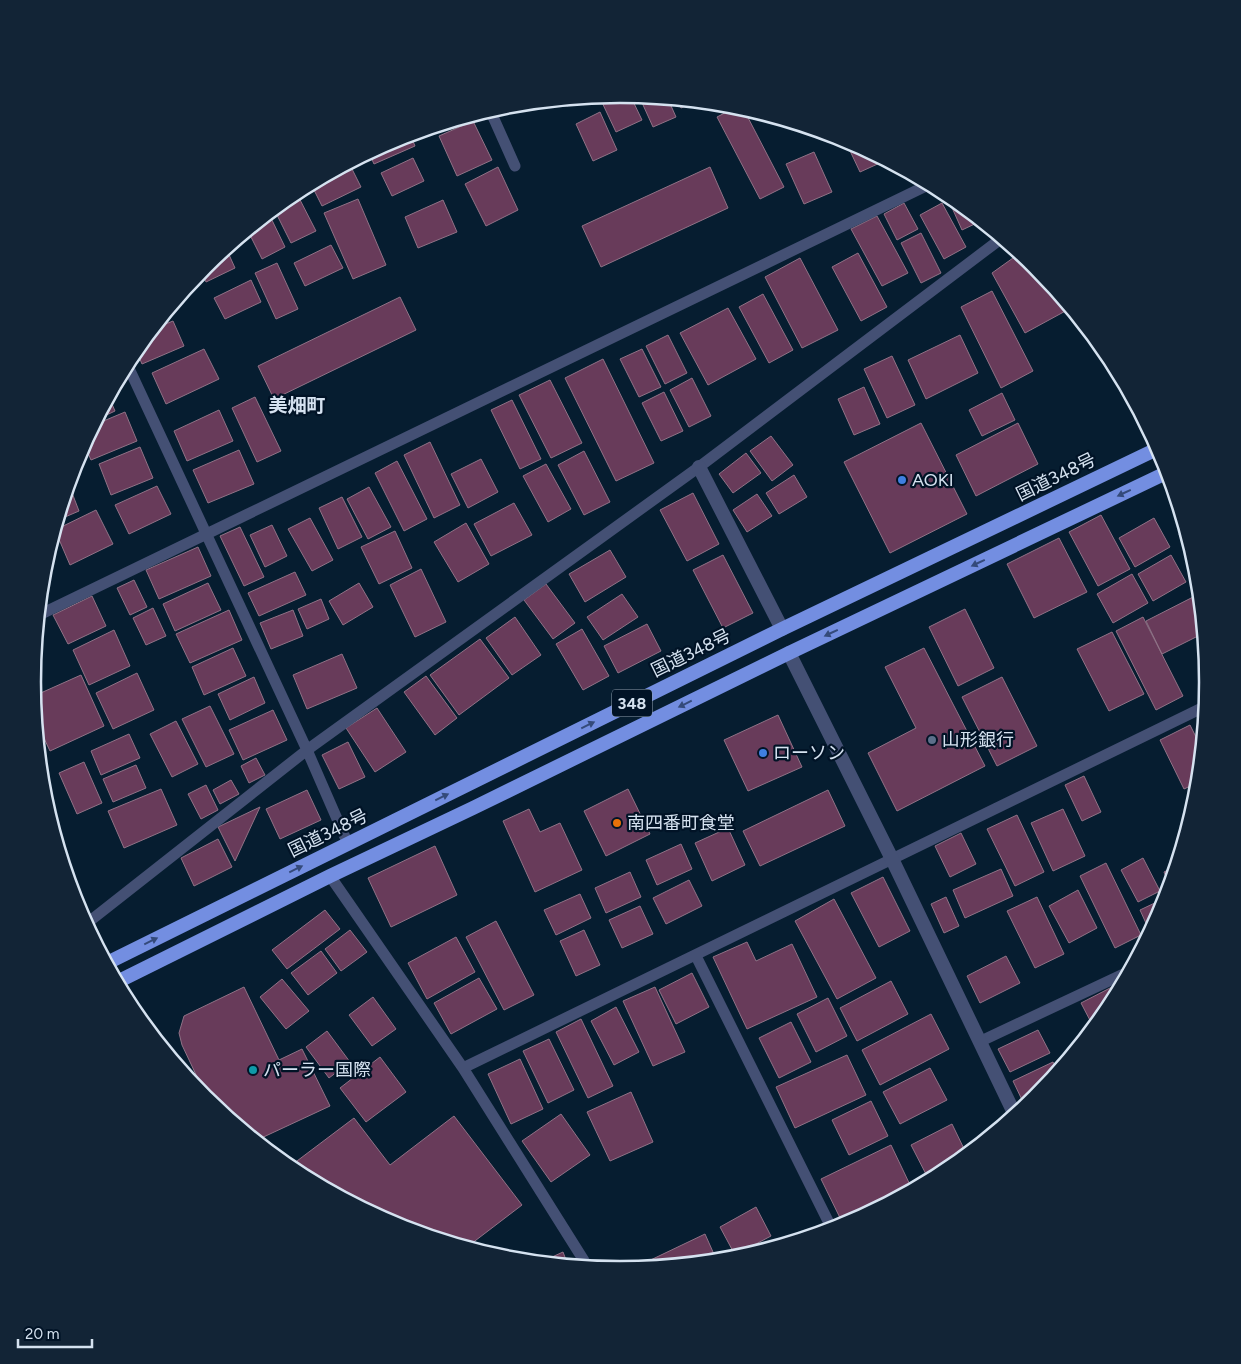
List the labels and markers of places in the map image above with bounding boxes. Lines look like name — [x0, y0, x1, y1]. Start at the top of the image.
place label: AOKI — [912, 469, 954, 491]
marker: AOKI — [896, 474, 908, 486]
place label: 山形銀行 — [942, 729, 1014, 751]
marker: 山形銀行 — [926, 734, 938, 746]
place label: ローソン — [773, 742, 845, 764]
marker: ローソン — [757, 747, 769, 759]
place label: 南四番町食堂 — [627, 812, 735, 834]
marker: 南四番町食堂 — [611, 817, 623, 829]
place label: パーラー国際 — [263, 1059, 371, 1081]
marker: パーラー国際 — [247, 1064, 259, 1076]

